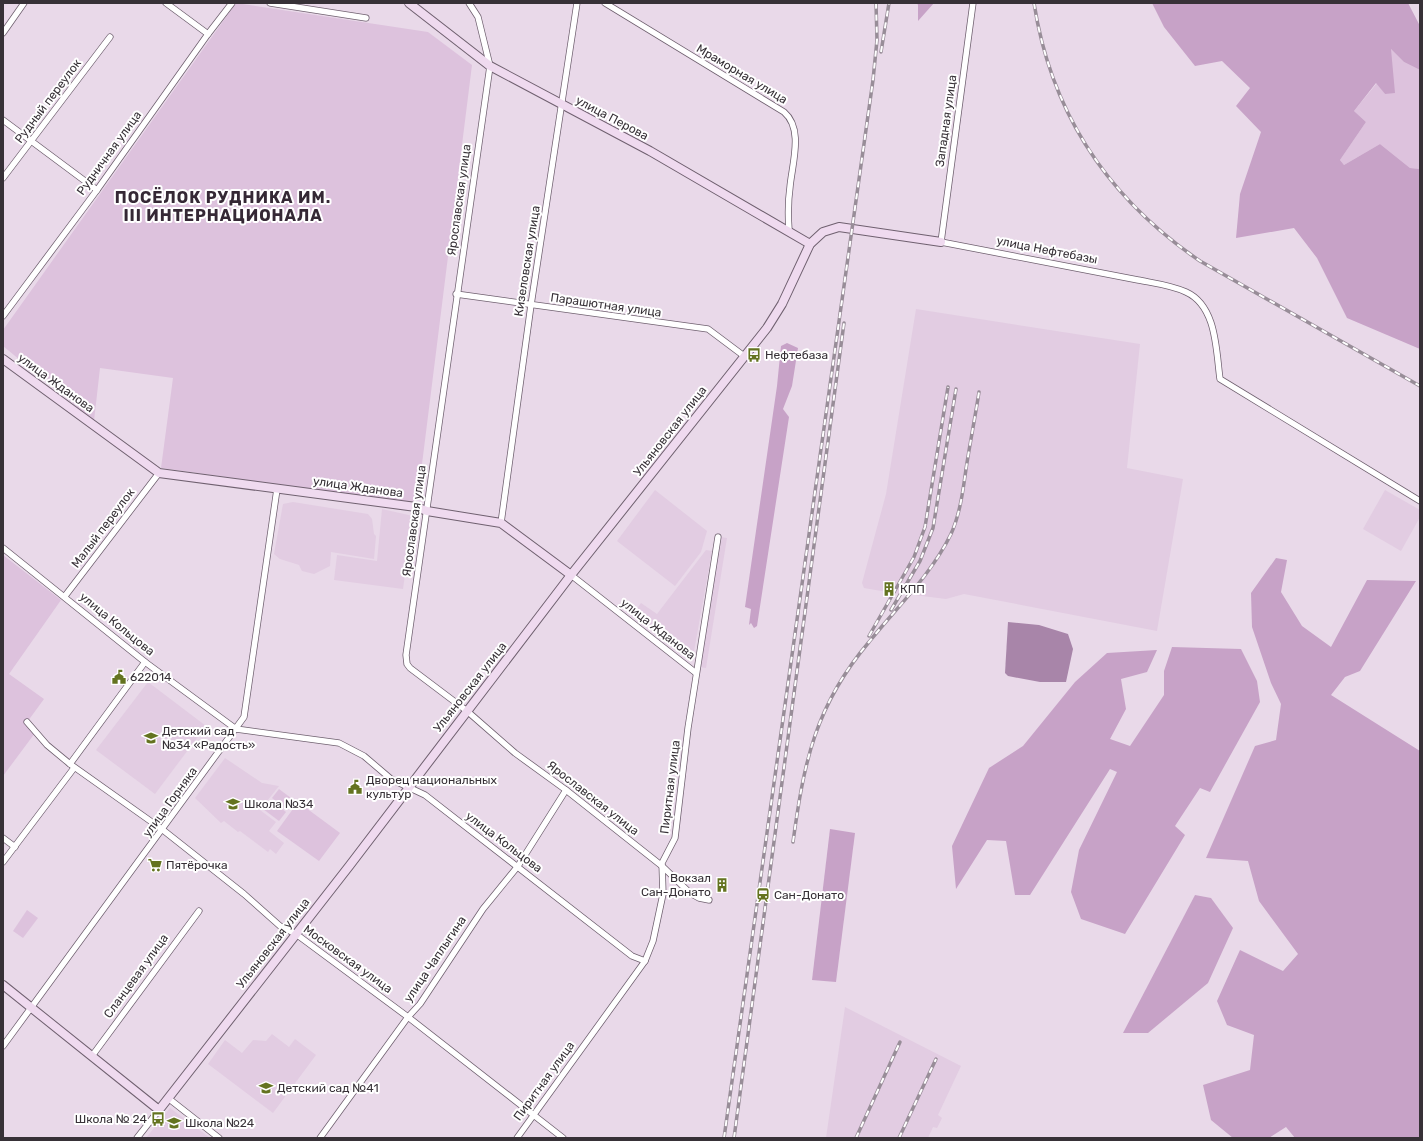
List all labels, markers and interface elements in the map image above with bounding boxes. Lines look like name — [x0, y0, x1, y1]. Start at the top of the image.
street label: Мраморная улица — [694, 41, 790, 107]
street label: Рудный переулок — [12, 56, 84, 146]
street label: Западная улица — [933, 74, 959, 168]
street label: улица Перова — [573, 93, 651, 143]
street label: Рудничная улица — [74, 108, 144, 198]
street label: Ярославская улица — [444, 143, 474, 257]
district label: ПОСЁЛОК РУДНИКА ИМ. III ИНТЕРНАЦИОНАЛА — [115, 187, 331, 225]
street label: Кизеловская улица — [511, 205, 543, 317]
street label: улица Нефтебазы — [995, 233, 1099, 267]
street label: Парашютная улица — [550, 290, 662, 320]
bus stop icon: Нефтебаза — [746, 347, 762, 363]
place label: Нефтебаза — [765, 348, 828, 362]
street label: улица Жданова — [15, 351, 97, 415]
street label: Ульяновская улица — [631, 383, 709, 479]
street label: Ярославская улица — [399, 464, 429, 578]
street label: улица Жданова — [312, 474, 404, 500]
street label: Малый переулок — [69, 485, 138, 570]
building icon: КПП — [881, 581, 897, 597]
place label: КПП — [900, 582, 925, 596]
street label: улица Кольцова — [77, 590, 157, 658]
street label: улица Жданова — [618, 596, 698, 662]
street label: Ульяновская улица — [431, 639, 509, 735]
public building icon: 622014 — [111, 669, 127, 685]
place label: 622014 — [130, 670, 172, 684]
place label: Детский сад №34 «Радость» — [162, 724, 255, 752]
school or university icon: Детский сад №34 «Радость» — [143, 730, 159, 746]
street label: Пиритная улица — [657, 739, 683, 835]
street label: Ярославская улица — [544, 758, 642, 838]
street label: улица Горняка — [140, 764, 200, 840]
place label: Дворец национальных культур — [366, 773, 498, 801]
public building icon: Дворец национальных культур — [347, 779, 363, 795]
school or university icon: Школа №34 — [225, 796, 241, 812]
place label: Школа №34 — [244, 797, 314, 811]
street label: улица Кольцова — [463, 809, 545, 875]
supermarket icon: Пятёрочка — [147, 857, 163, 873]
place label: Пятёрочка — [166, 858, 228, 872]
place label: Вокзал Сан-Донато — [641, 871, 711, 899]
building icon: Вокзал Сан-Донато — [714, 877, 730, 893]
station icon: Сан-Донато — [755, 887, 771, 903]
place label: Сан-Донато — [774, 888, 844, 902]
street label: Ульяновская улица — [234, 895, 312, 991]
street label: улица Чаплыгина — [401, 913, 469, 1005]
street label: Московская улица — [301, 922, 395, 996]
street label: Сланцевая улица — [101, 931, 171, 1021]
street label: Пиритная улица — [511, 1039, 577, 1123]
school or university icon: Детский сад №41 — [258, 1080, 274, 1096]
place label: Детский сад №41 — [277, 1081, 379, 1095]
bus stop icon: Школа № 24 — [150, 1111, 166, 1127]
place label: Школа № 24 — [75, 1112, 148, 1126]
school or university icon: Школа №24 — [166, 1115, 182, 1131]
place label: Школа №24 — [185, 1116, 255, 1130]

